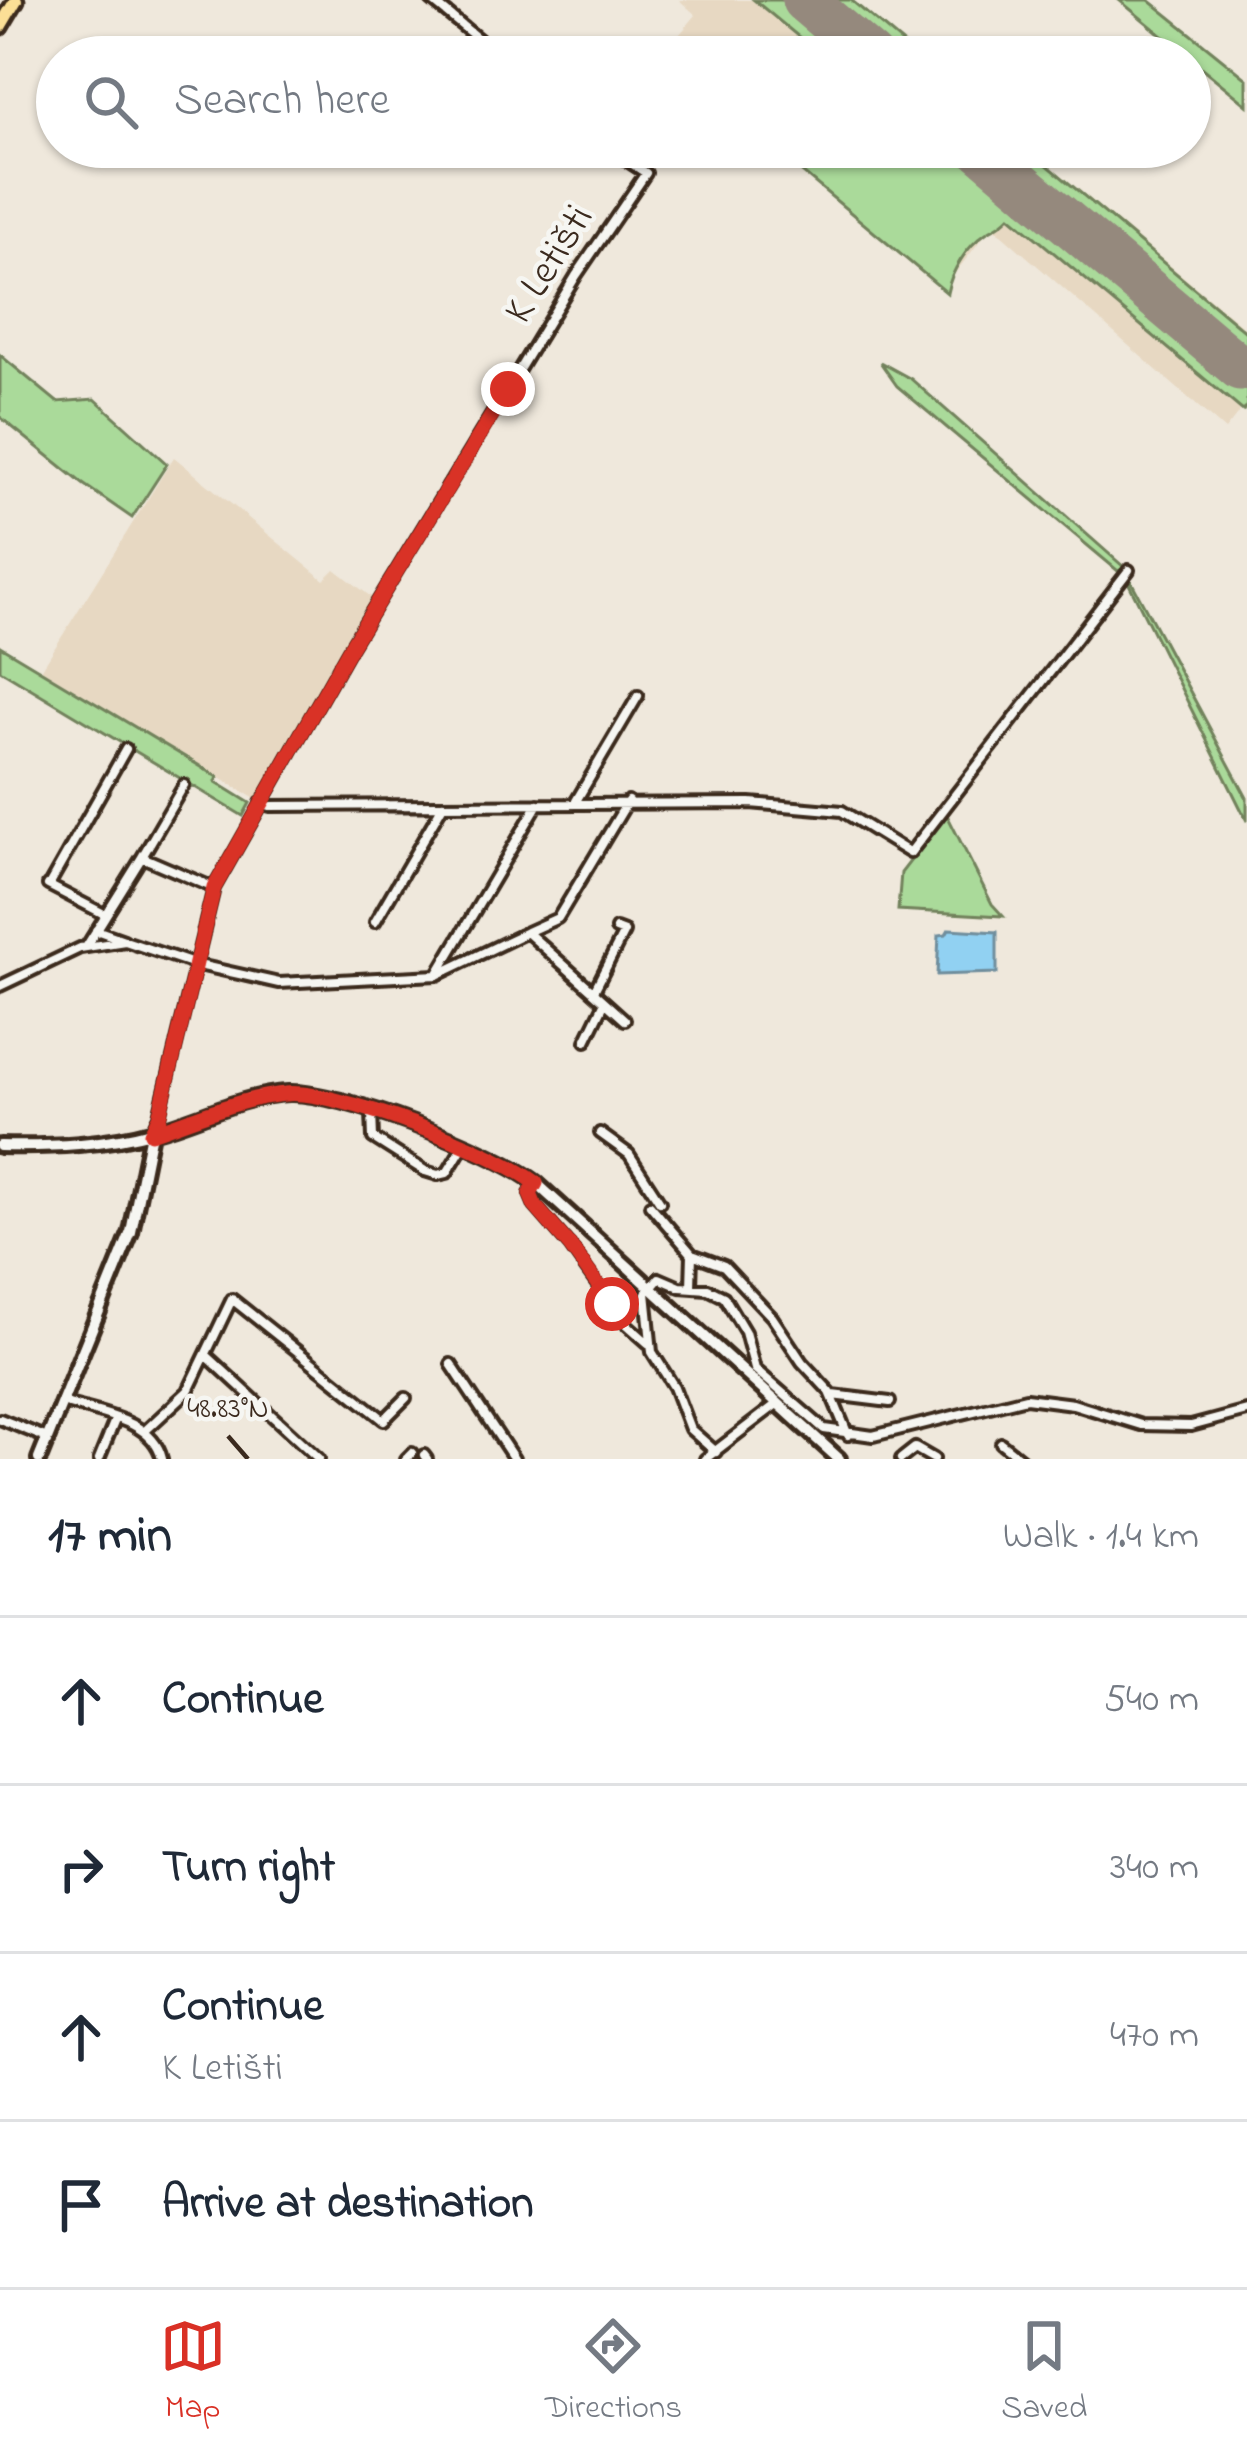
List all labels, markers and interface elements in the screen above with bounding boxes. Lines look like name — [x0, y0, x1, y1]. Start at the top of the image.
search box — [36, 36, 1211, 168]
icon: search — [78, 69, 144, 135]
text: Search here — [174, 69, 390, 135]
street label: K Letišti — [490, 194, 610, 336]
route end — [481, 362, 535, 416]
route start — [585, 1277, 639, 1331]
text: 48.83°N — [187, 1388, 269, 1432]
text: 17 min — [48, 1500, 172, 1575]
text: Walk · 1.4 km — [1003, 1509, 1199, 1566]
icon: ahead — [48, 1668, 114, 1734]
text: Continue — [162, 1668, 323, 1734]
text: 540 m — [1104, 1672, 1199, 1729]
icon: right — [48, 1836, 114, 1902]
text: Turn right — [162, 1836, 335, 1902]
text: 340 m — [1110, 1840, 1199, 1897]
text: Continue — [162, 1975, 323, 2041]
icon: ahead — [48, 2004, 114, 2070]
text: 470 m — [1110, 2008, 1199, 2065]
text: K Letišti — [162, 2041, 283, 2098]
icon: arrive — [48, 2172, 114, 2238]
text: Arrive at destination — [162, 2172, 533, 2238]
tab: Map — [160, 2313, 226, 2433]
tab: Directions — [545, 2313, 682, 2433]
tab: Saved — [1001, 2313, 1087, 2433]

